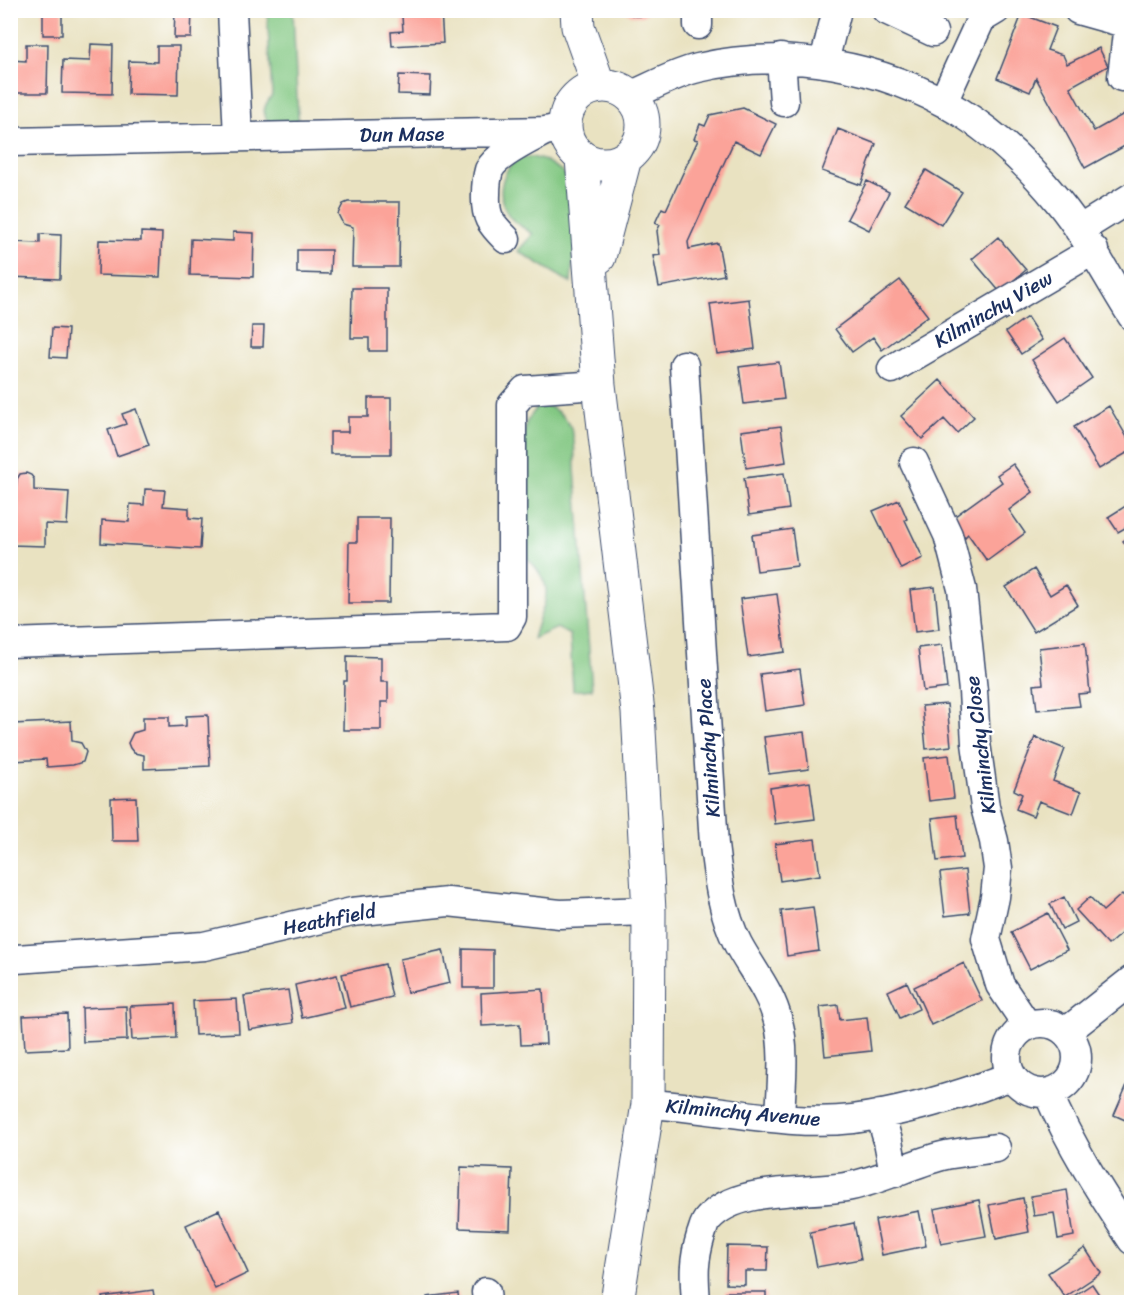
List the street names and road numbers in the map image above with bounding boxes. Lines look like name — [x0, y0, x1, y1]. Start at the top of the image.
street label: Dun Mase — [359, 116, 445, 153]
street label: Kilminchy View — [927, 261, 1060, 358]
street label: Kilminchy Close — [955, 674, 1006, 816]
street label: Kilminchy Place — [686, 677, 731, 819]
street label: Heathfield — [279, 893, 380, 946]
street label: Kilminchy Avenue — [664, 1088, 822, 1137]

